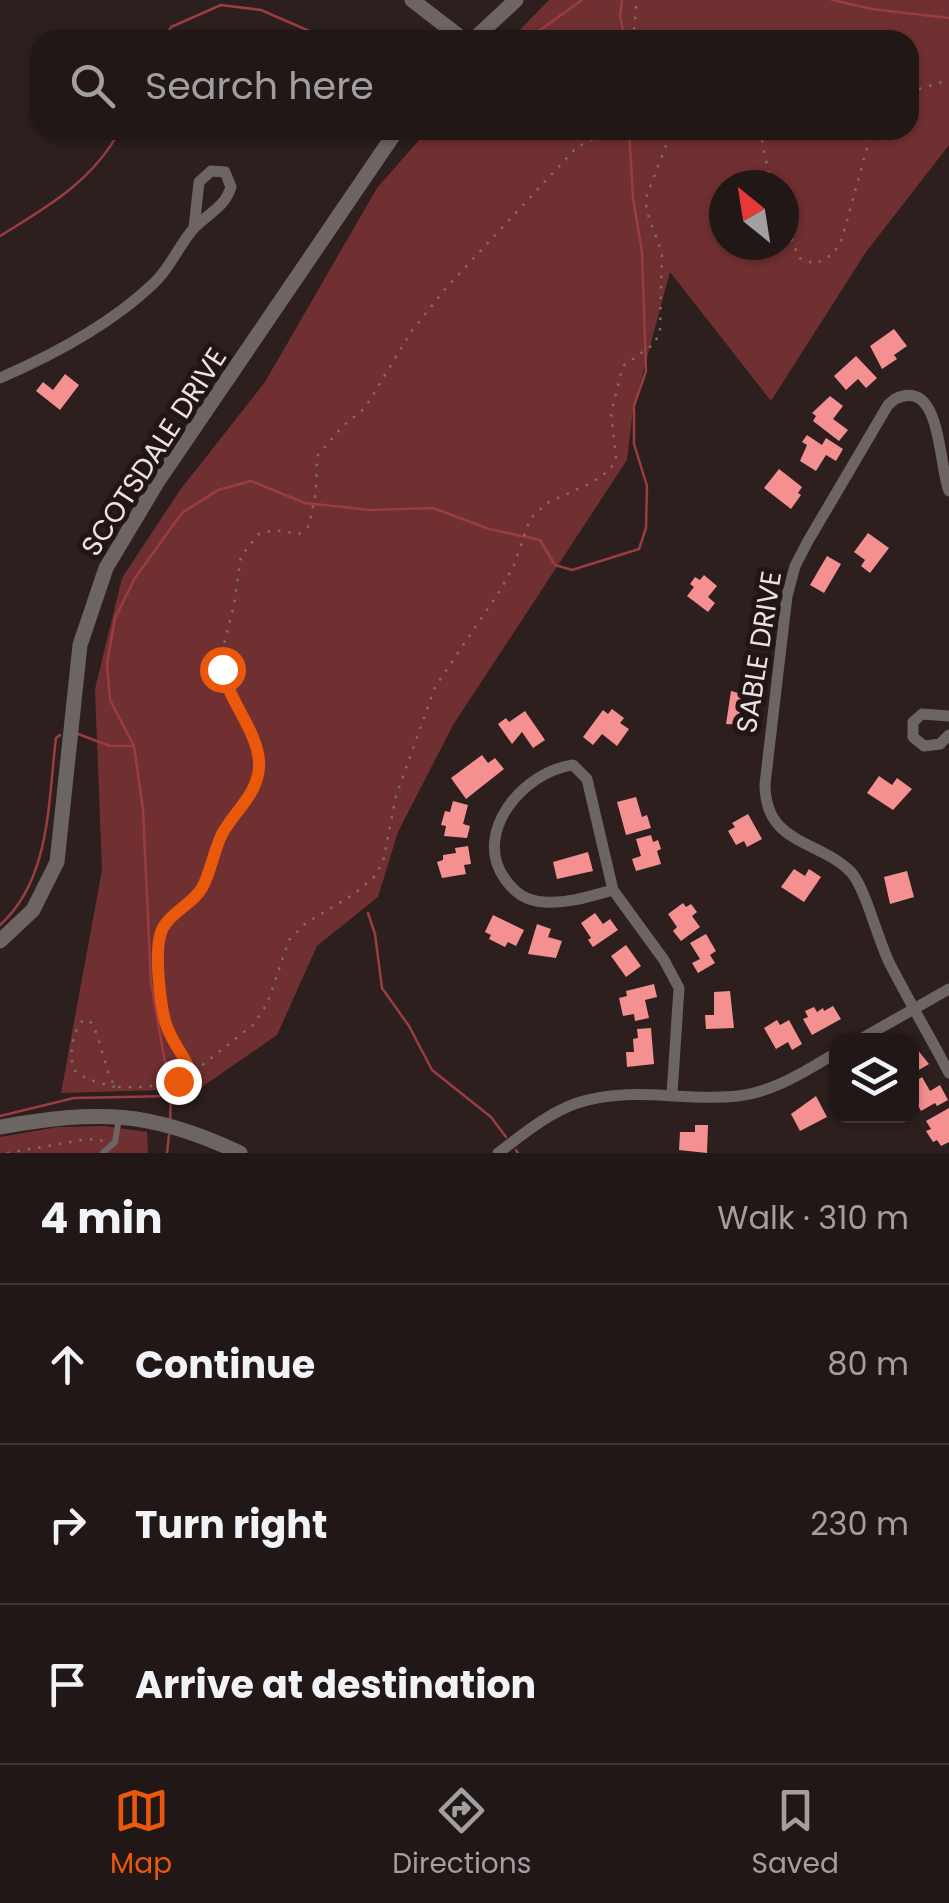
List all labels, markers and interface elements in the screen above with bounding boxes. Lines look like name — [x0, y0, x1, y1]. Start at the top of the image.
search box — [30, 30, 919, 140]
icon: search — [65, 58, 120, 113]
text: Search here — [145, 59, 374, 112]
north arrow — [709, 170, 799, 260]
street label: SCOTSDALE DRIVE — [72, 340, 236, 564]
street label: SABLE DRIVE — [727, 568, 791, 736]
route start — [200, 647, 246, 693]
map controls — [829, 1033, 919, 1123]
button: layers — [829, 1033, 919, 1123]
route end — [156, 1059, 202, 1105]
text: 4 min — [40, 1189, 163, 1248]
text: Walk · 310 m — [717, 1195, 909, 1240]
icon: ahead — [40, 1337, 95, 1392]
text: Continue — [135, 1338, 315, 1391]
text: 80 m — [827, 1341, 909, 1386]
icon: right — [40, 1497, 95, 1552]
text: Turn right — [135, 1498, 327, 1551]
text: 230 m — [810, 1501, 909, 1546]
icon: arrive — [40, 1657, 95, 1712]
text: Arrive at destination — [135, 1658, 536, 1711]
tab: Map — [110, 1783, 172, 1885]
tab: Directions — [392, 1783, 531, 1885]
tab: Saved — [752, 1783, 839, 1885]

